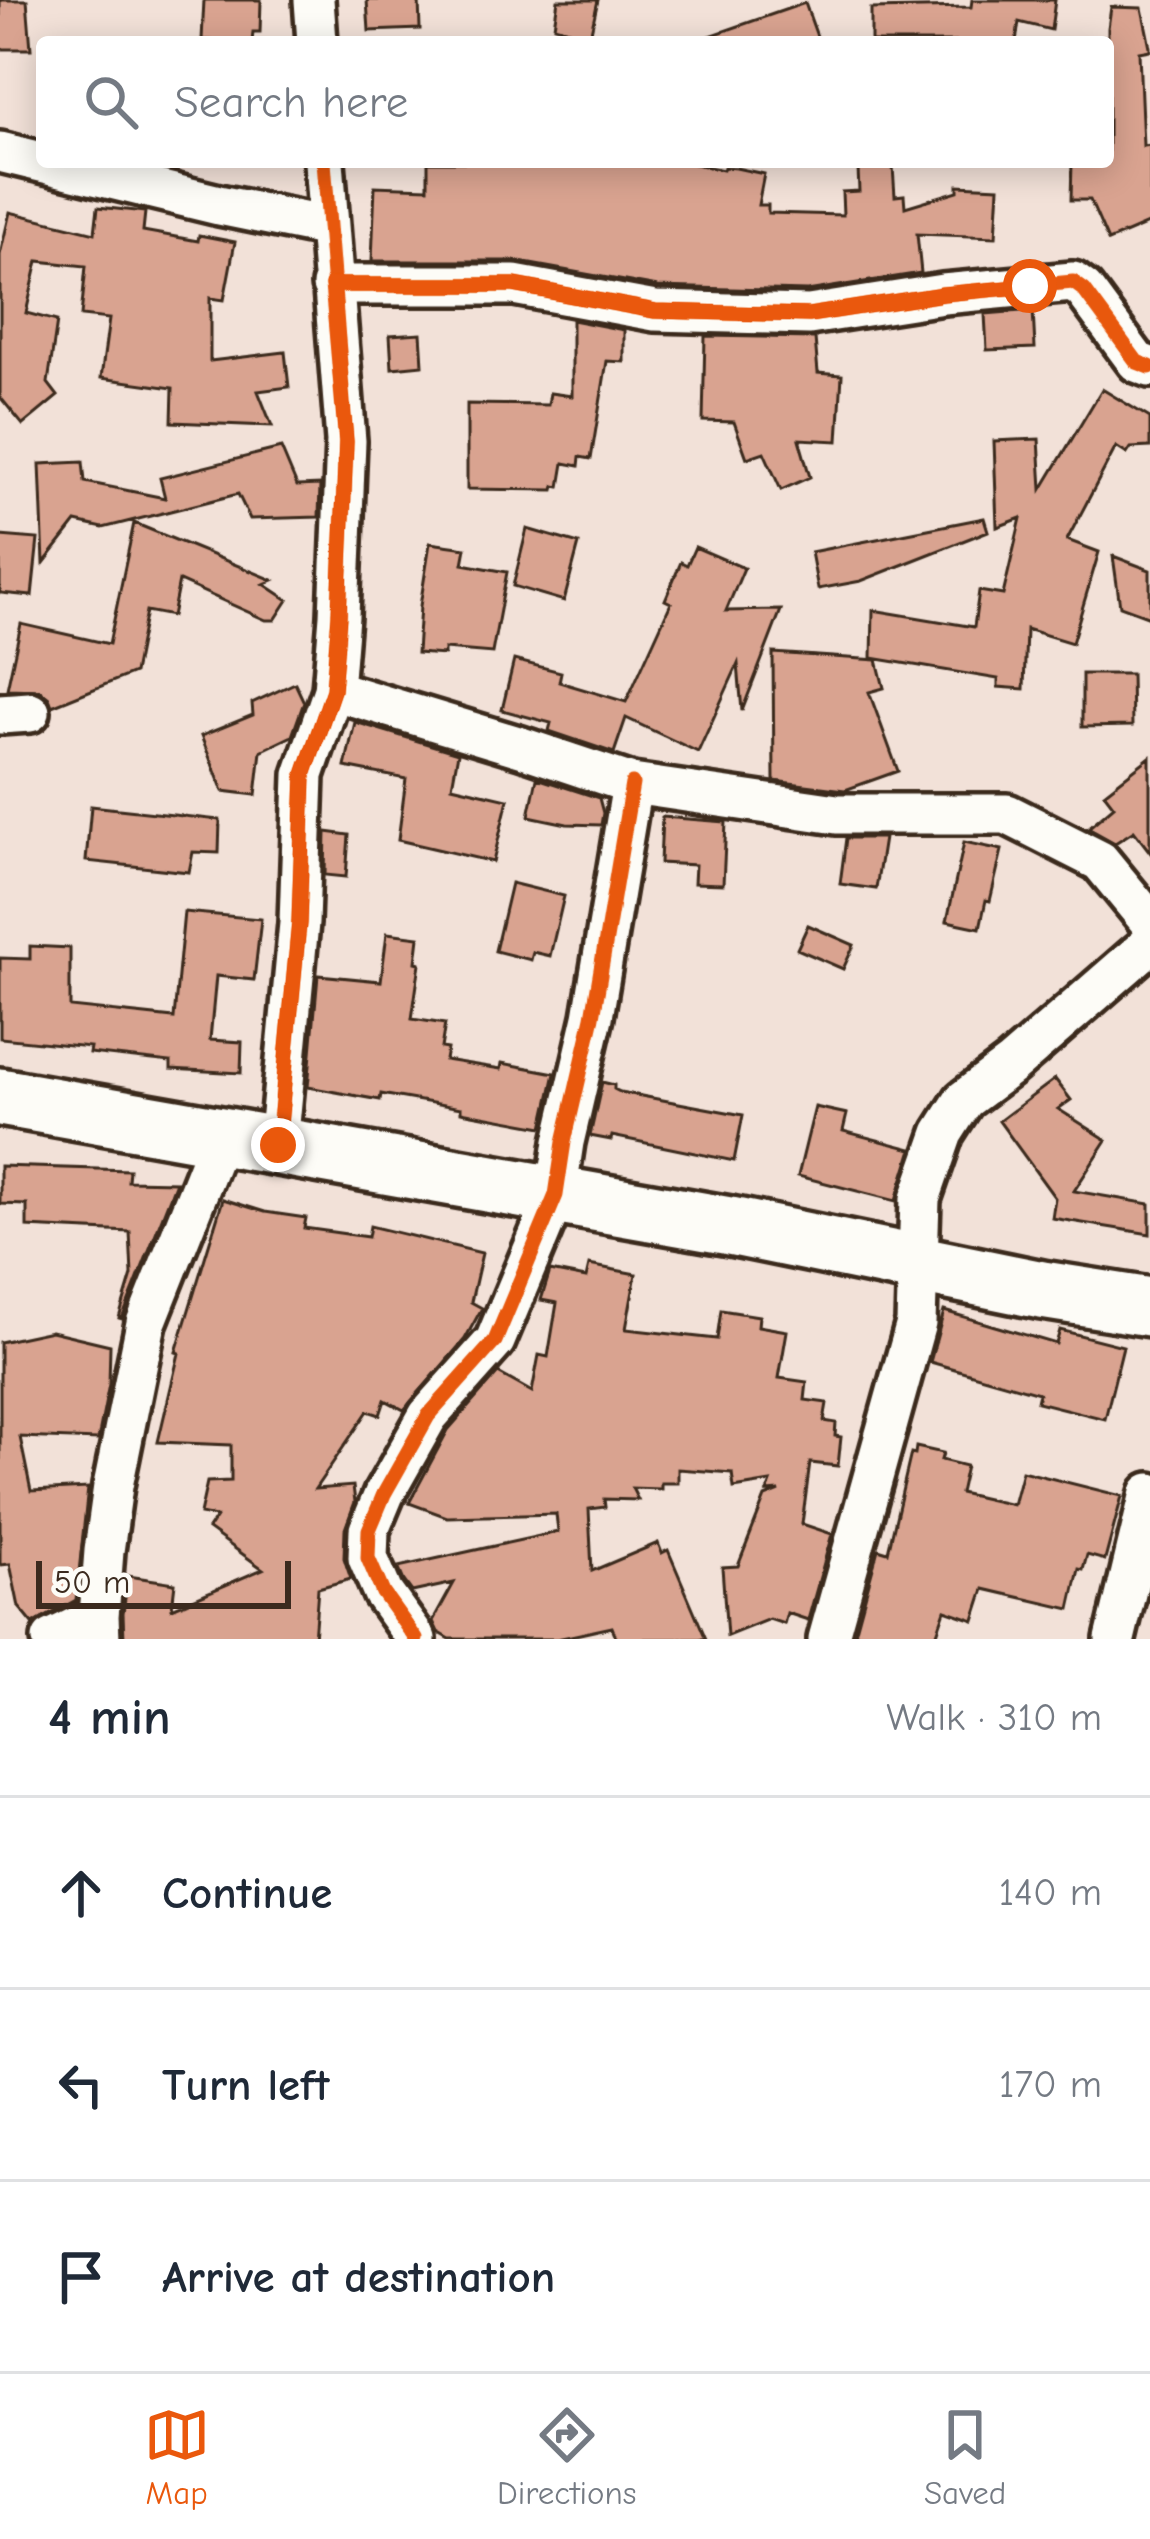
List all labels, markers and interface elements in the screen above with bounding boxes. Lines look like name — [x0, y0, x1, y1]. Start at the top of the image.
search box — [36, 36, 1114, 168]
icon: search — [78, 69, 144, 135]
text: Search here — [174, 76, 408, 128]
route start — [1003, 259, 1057, 313]
route end — [251, 1118, 305, 1172]
scale bar — [36, 1555, 291, 1608]
text: 50 m — [54, 1563, 130, 1601]
text: 4 min — [48, 1688, 171, 1747]
text: Walk · 310 m — [886, 1695, 1102, 1740]
icon: ahead — [48, 1860, 114, 1926]
text: Continue — [162, 1867, 332, 1919]
text: 140 m — [999, 1870, 1102, 1915]
icon: left — [48, 2052, 114, 2118]
text: Turn left — [162, 2059, 329, 2111]
text: 170 m — [999, 2062, 1102, 2107]
icon: arrive — [48, 2244, 114, 2310]
text: Arrive at destination — [162, 2251, 555, 2303]
tab: Map — [144, 2402, 210, 2512]
tab: Directions — [497, 2402, 637, 2512]
tab: Saved — [924, 2402, 1006, 2512]

